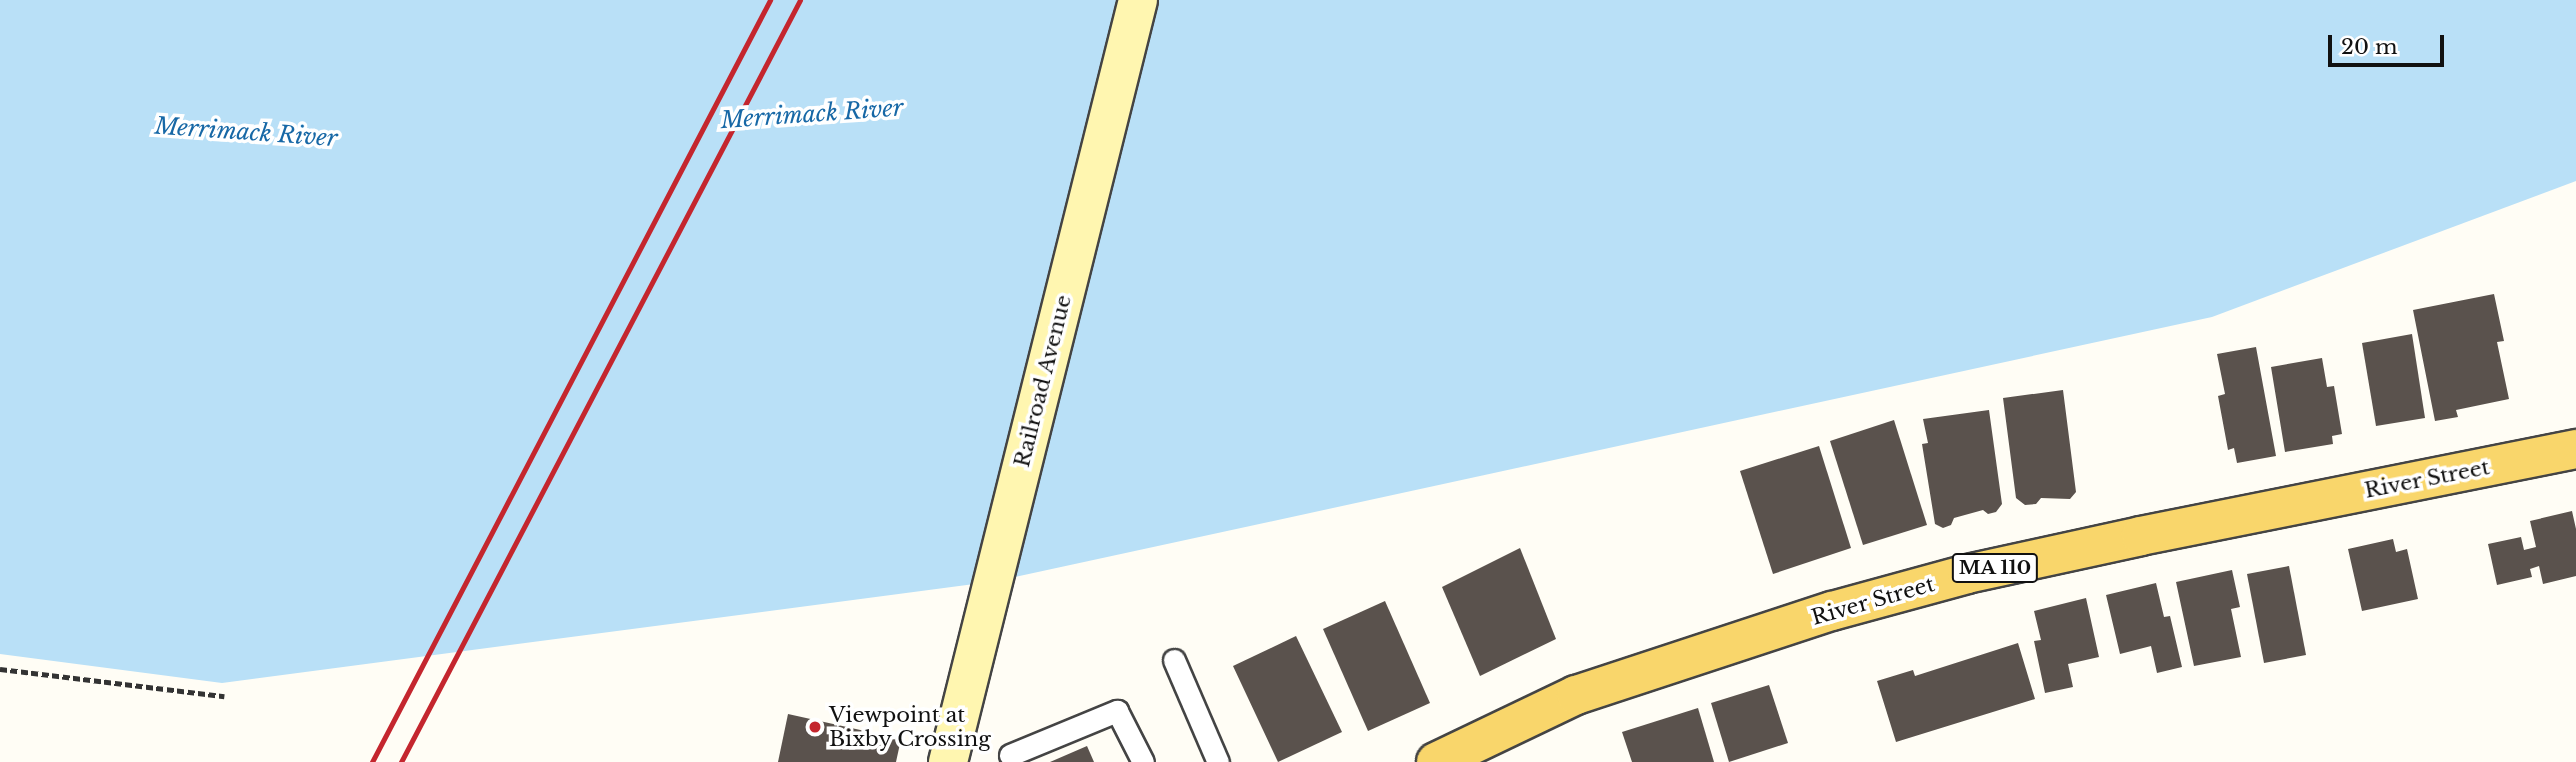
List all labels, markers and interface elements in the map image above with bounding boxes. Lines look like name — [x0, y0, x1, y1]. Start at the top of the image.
scale bar — [2331, 21, 2446, 65]
text: 20 m — [2341, 34, 2398, 60]
water label: Merrimack River — [720, 94, 904, 134]
water label: Merrimack River — [154, 112, 338, 152]
street label: Railroad Avenue — [1009, 292, 1077, 470]
street label: River Street — [2362, 454, 2492, 504]
road number: MA 110 — [1951, 552, 2039, 583]
street label: River Street — [1808, 571, 1938, 631]
place label: Viewpoint at Bixby Crossing — [829, 702, 991, 752]
marker: Viewpoint at Bixby Crossing — [807, 719, 823, 735]

